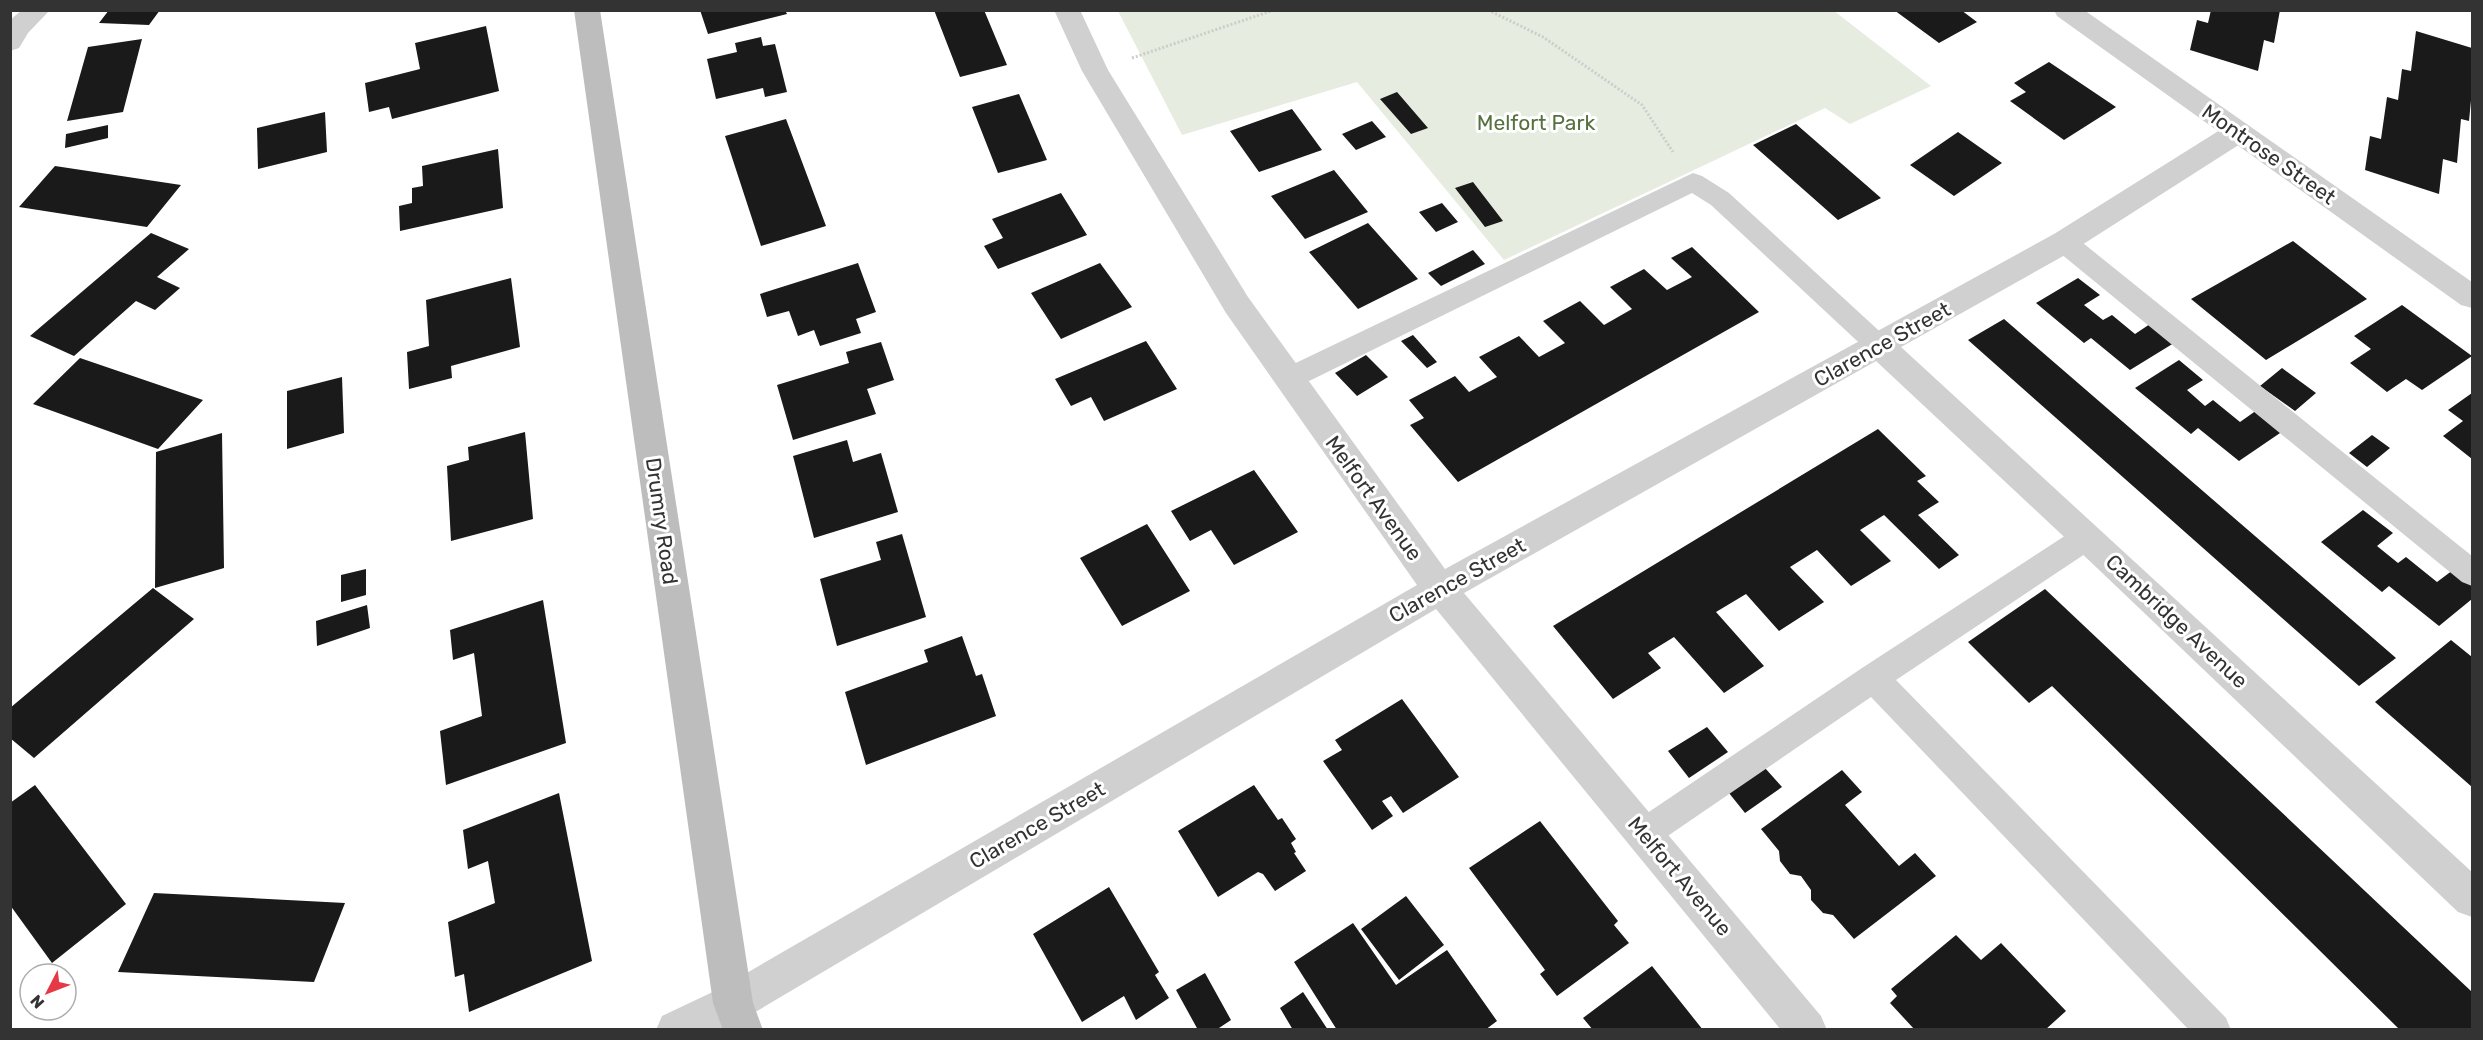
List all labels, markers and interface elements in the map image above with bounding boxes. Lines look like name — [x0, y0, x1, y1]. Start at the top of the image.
street label: Montrose Street — [2197, 99, 2341, 209]
park label: Melfort Park — [1477, 110, 1595, 135]
street label: Clarence Street — [1809, 296, 1955, 392]
street label: Melfort Avenue — [1320, 431, 1428, 565]
street label: Drumry Road — [641, 456, 683, 586]
street label: Clarence Street — [1384, 532, 1530, 628]
street label: Cambridge Avenue — [2101, 549, 2253, 693]
street label: Clarence Street — [965, 776, 1109, 874]
street label: Melfort Avenue — [1623, 811, 1737, 941]
north arrow — [18, 962, 78, 1022]
text: N — [26, 991, 48, 1012]

